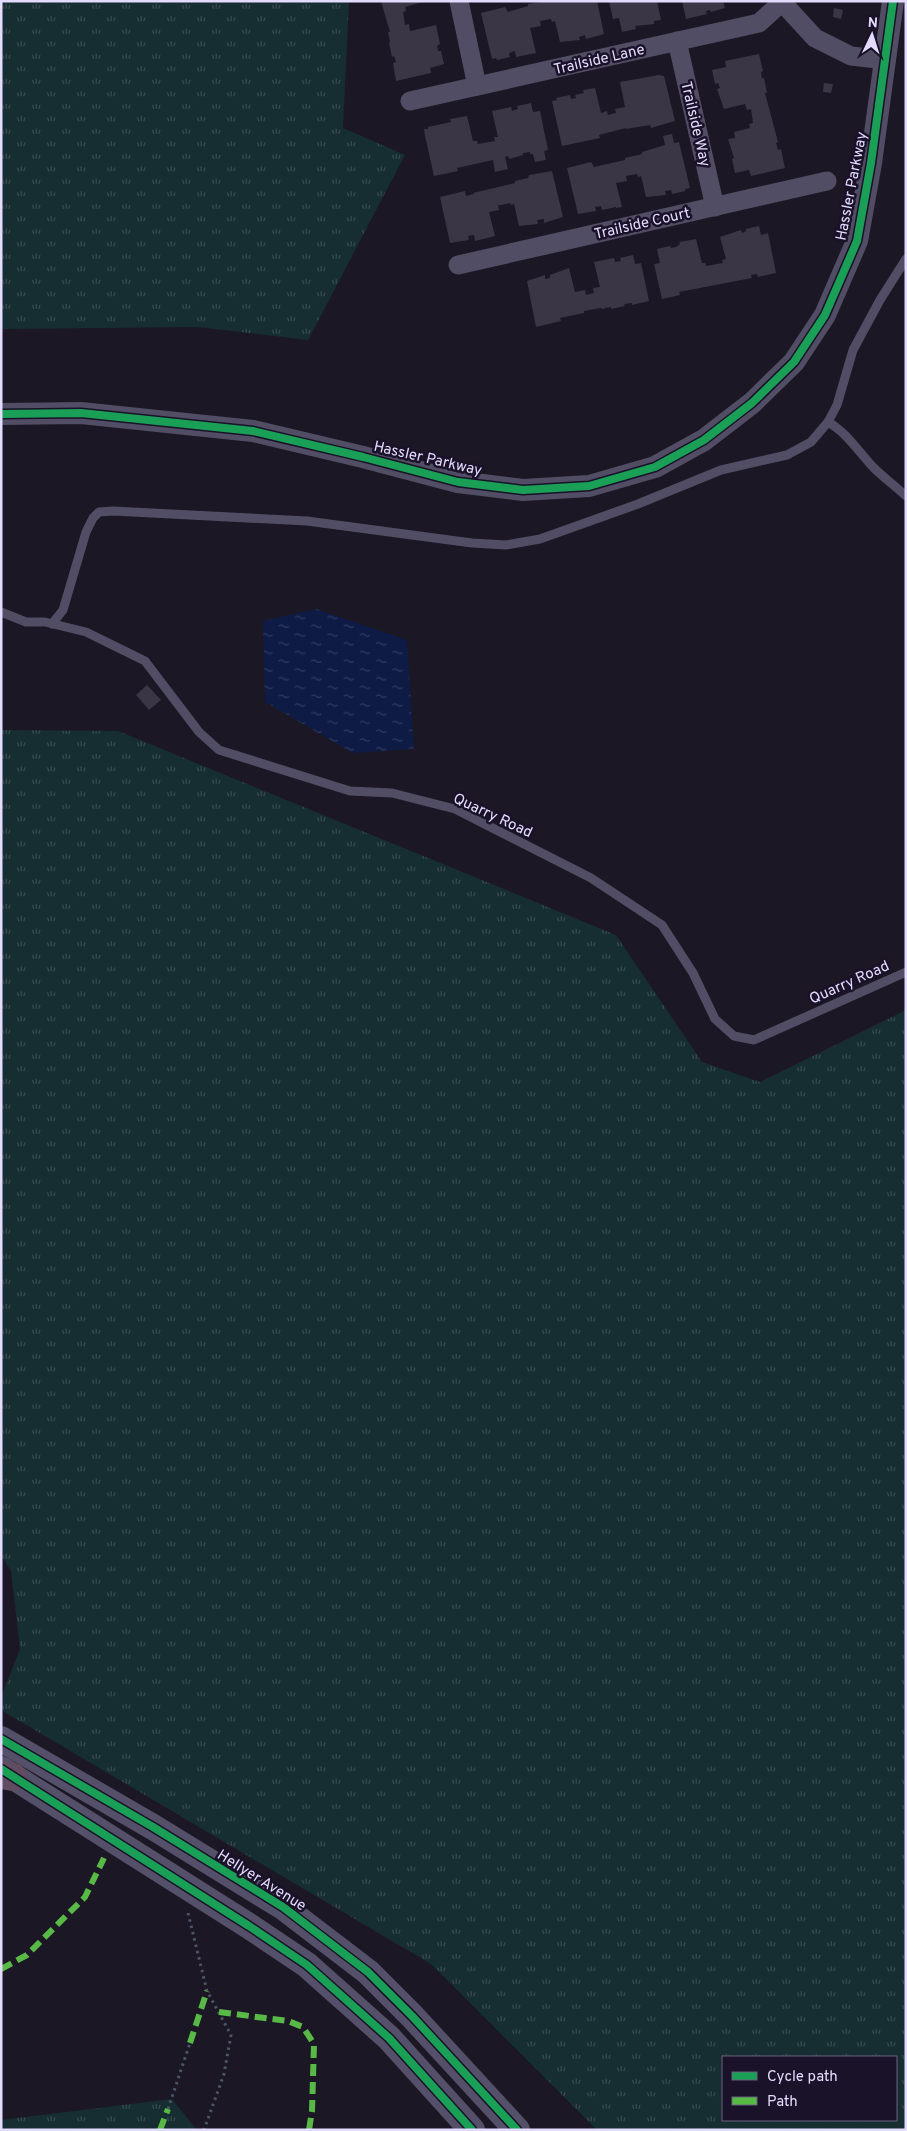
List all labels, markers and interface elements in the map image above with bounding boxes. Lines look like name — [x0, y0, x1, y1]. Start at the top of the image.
north arrow — [847, 10, 897, 60]
text: N — [867, 15, 878, 32]
street label: Trailside Lane — [552, 41, 647, 80]
street label: Trailside Way — [675, 80, 714, 169]
street label: Hassler Parkway — [833, 130, 872, 242]
street label: Trailside Court — [593, 204, 692, 245]
street label: Hassler Parkway — [372, 438, 484, 481]
street label: Quarry Road — [450, 790, 535, 843]
street label: Quarry Road — [807, 957, 893, 1009]
street label: Hellyer Avenue — [213, 1846, 309, 1916]
legend — [722, 2056, 897, 2121]
text: Cycle path — [767, 2068, 838, 2087]
text: Path — [767, 2093, 798, 2112]

